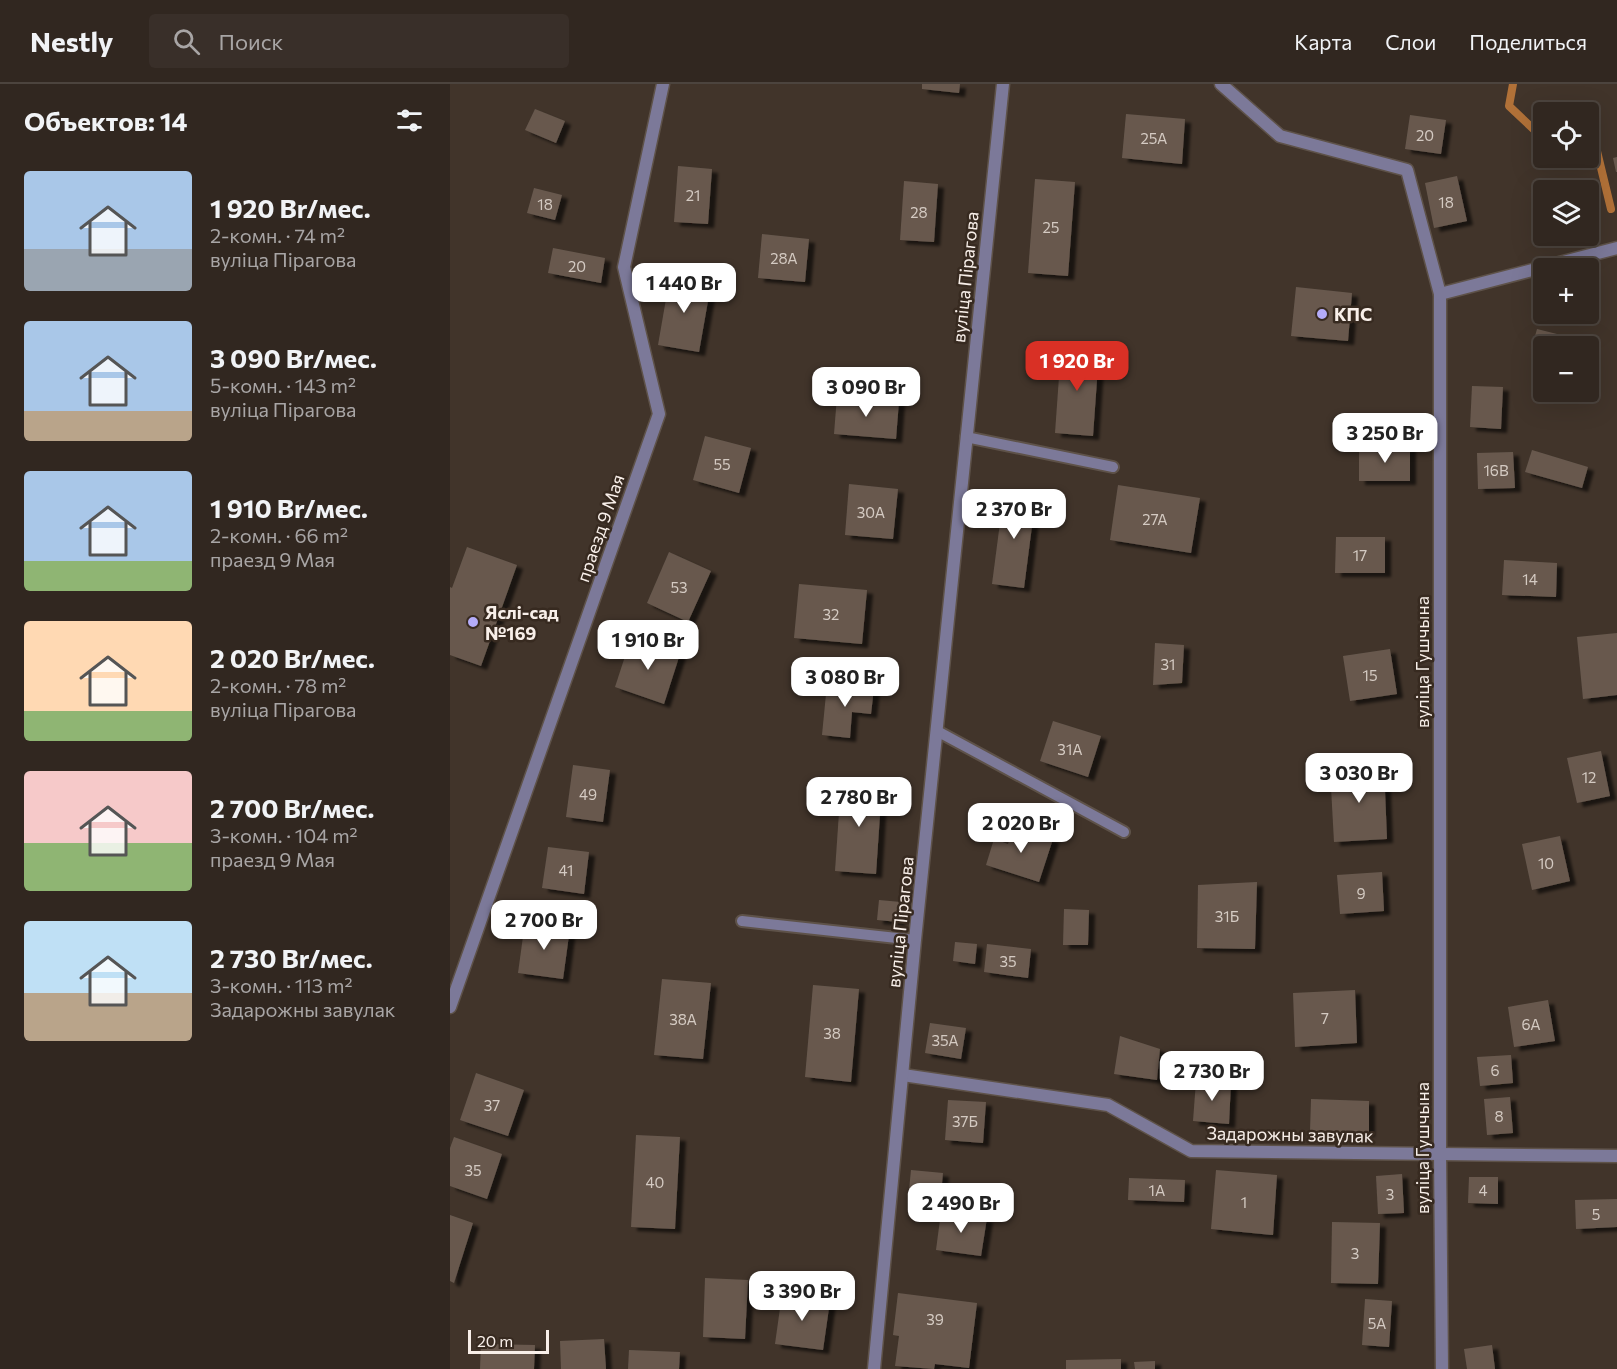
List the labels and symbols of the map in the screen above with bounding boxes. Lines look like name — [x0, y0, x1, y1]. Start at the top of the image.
house number: 20 — [1416, 126, 1434, 144]
house number: 25А — [1141, 129, 1167, 147]
house number: 21 — [686, 186, 700, 204]
house number: 18 — [1438, 193, 1454, 211]
house number: 18 — [537, 195, 553, 213]
house number: 28 — [910, 203, 928, 221]
street label: вуліца Пірагова — [947, 210, 983, 344]
house number: 25 — [1043, 218, 1059, 236]
house number: 28А — [770, 249, 798, 267]
house number: 20 — [568, 257, 586, 275]
pin: 1 440 Br — [622, 263, 746, 314]
place label: КПС — [1334, 303, 1372, 325]
marker: КПС — [1315, 307, 1329, 321]
pin: 1 920 Br — [1015, 341, 1139, 392]
pin: 3 090 Br — [804, 367, 928, 418]
pin: 3 250 Br — [1323, 413, 1447, 464]
house number: 55 — [713, 455, 731, 473]
house number: 16В — [1483, 461, 1509, 479]
street label: праезд 9 Мая — [571, 471, 629, 585]
pin: 2 370 Br — [952, 489, 1076, 540]
house number: 30А — [857, 503, 885, 521]
house number: 27А — [1142, 510, 1168, 528]
house number: 17 — [1353, 546, 1367, 564]
house number: 14 — [1522, 570, 1538, 588]
house number: 53 — [670, 578, 688, 596]
street label: вуліца Гушчына — [1411, 596, 1433, 728]
place label: Яслі-сад №169 — [485, 601, 559, 644]
house number: 32 — [823, 605, 839, 623]
marker: Яслі-сад №169 — [466, 615, 480, 629]
pin: 1 910 Br — [586, 620, 710, 671]
house number: 31 — [1161, 655, 1175, 673]
pin: 3 080 Br — [783, 657, 907, 708]
house number: 15 — [1362, 666, 1378, 684]
house number: 31А — [1057, 740, 1083, 758]
pin: 3 030 Br — [1297, 753, 1421, 804]
house number: 12 — [1582, 768, 1596, 786]
pin: 2 780 Br — [797, 777, 921, 828]
house number: 49 — [579, 785, 597, 803]
pin: 2 020 Br — [959, 803, 1083, 854]
house number: 10 — [1538, 854, 1554, 872]
street label: вуліца Пірагова — [882, 855, 918, 989]
house number: 41 — [559, 861, 573, 879]
house number: 9 — [1356, 884, 1366, 902]
pin: 2 700 Br — [482, 900, 606, 951]
house number: 31Б — [1215, 907, 1239, 925]
house number: 35 — [999, 952, 1017, 970]
house number: 7 — [1321, 1009, 1329, 1027]
house number: 38А — [669, 1010, 697, 1028]
house number: 6А — [1521, 1015, 1541, 1033]
house number: 38 — [823, 1024, 841, 1042]
house number: 35А — [931, 1031, 959, 1049]
pin: 2 730 Br — [1150, 1051, 1274, 1102]
house number: 6 — [1490, 1061, 1500, 1079]
street label: вуліца Гушчына — [1411, 1082, 1433, 1214]
house number: 37 — [484, 1096, 500, 1114]
house number: 8 — [1494, 1107, 1504, 1125]
house number: 37Б — [952, 1112, 978, 1130]
street label: Задарожны завулак — [1206, 1122, 1374, 1146]
house number: 35 — [464, 1161, 482, 1179]
house number: 40 — [646, 1173, 664, 1191]
house number: 1А — [1149, 1181, 1165, 1199]
house number: 4 — [1479, 1181, 1488, 1199]
pin: 2 490 Br — [899, 1183, 1023, 1234]
house number: 3 — [1386, 1185, 1394, 1203]
house number: 1 — [1241, 1193, 1247, 1211]
house number: 5 — [1592, 1205, 1600, 1223]
house number: 3 — [1351, 1244, 1359, 1262]
pin: 3 390 Br — [740, 1271, 864, 1322]
house number: 39 — [926, 1310, 944, 1328]
house number: 5А — [1368, 1314, 1386, 1332]
scale bar — [468, 1327, 549, 1354]

